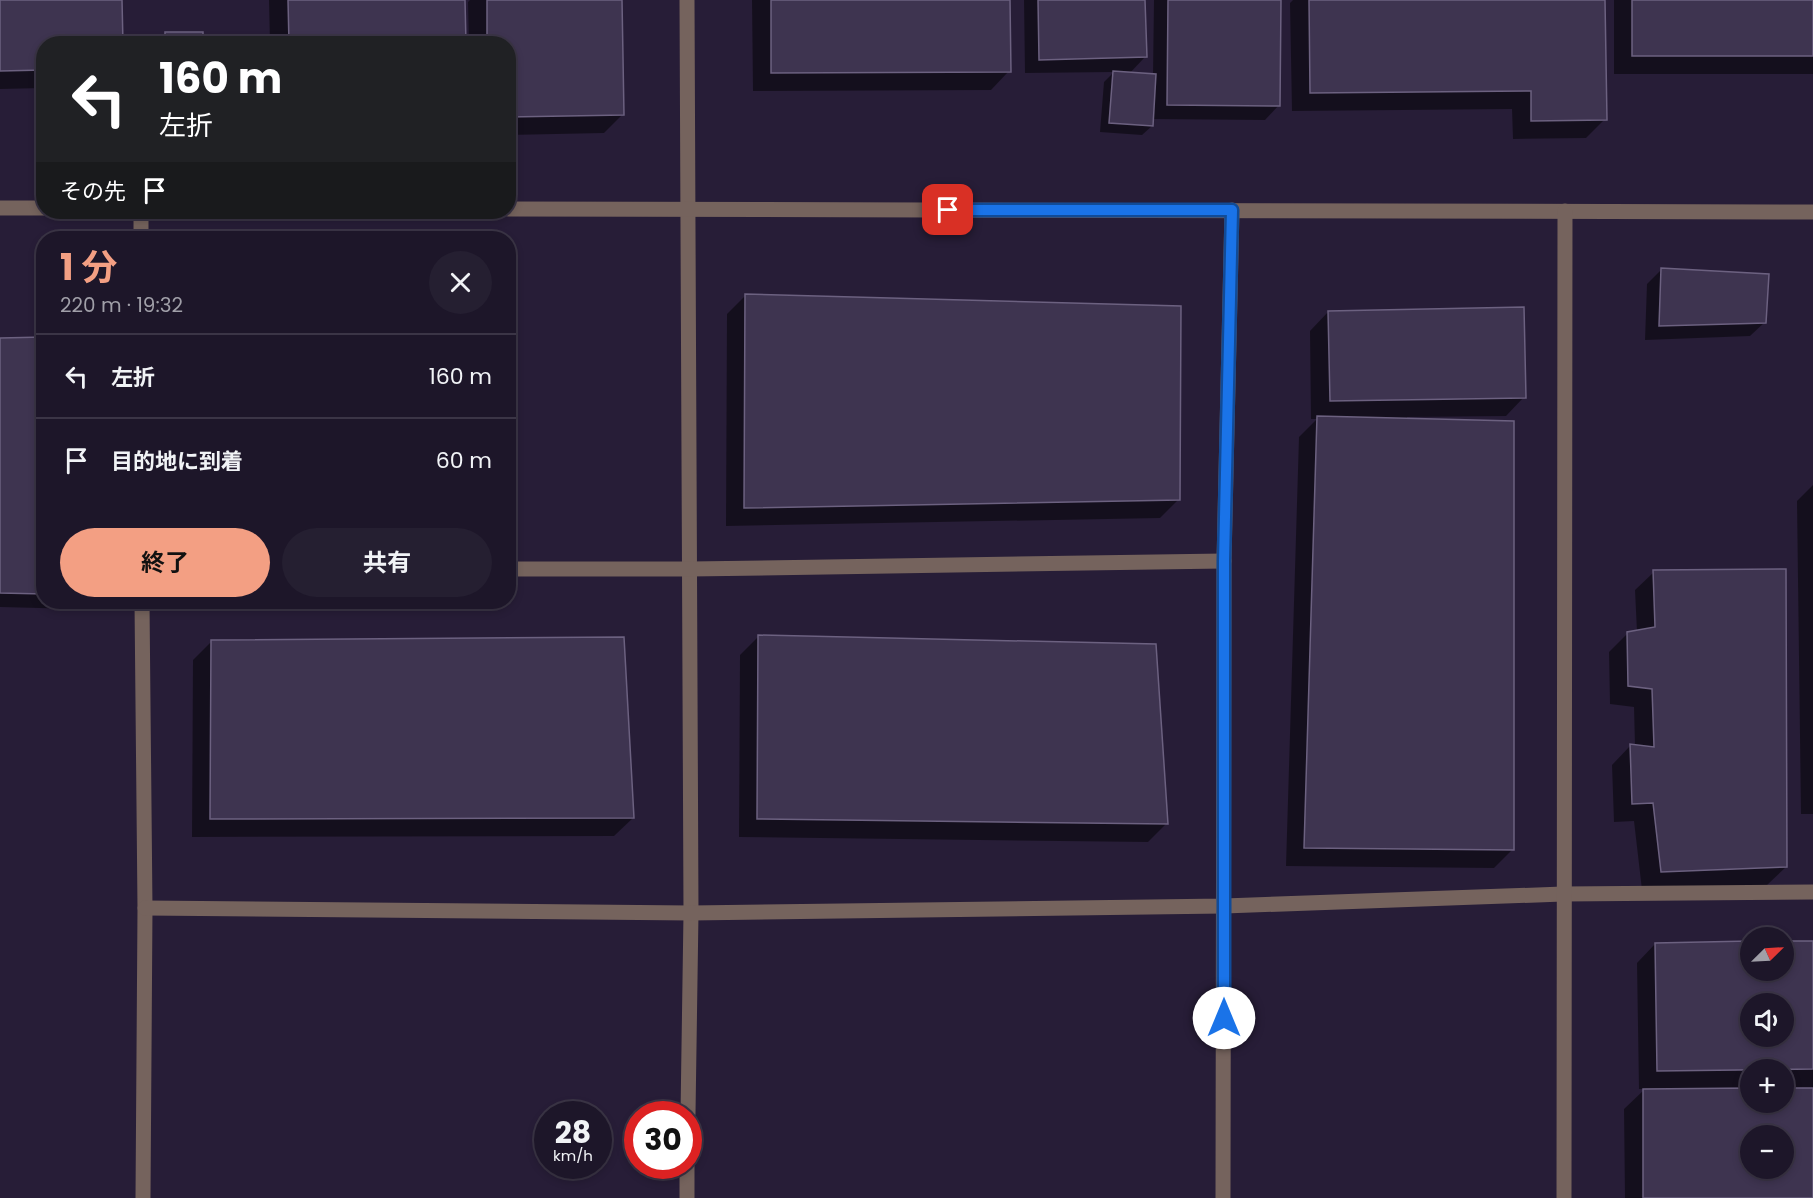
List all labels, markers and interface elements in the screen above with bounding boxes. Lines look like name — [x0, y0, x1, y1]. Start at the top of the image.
text: 160 m — [159, 49, 282, 108]
icon: left — [60, 60, 138, 138]
text: 左折 — [159, 107, 213, 144]
icon: arrive — [138, 174, 171, 207]
text: その先 — [60, 176, 126, 207]
pin — [922, 184, 973, 235]
icon: arrive — [931, 193, 964, 226]
text: 1 分 — [60, 242, 117, 293]
button: close — [429, 251, 492, 314]
text: 220 m · 19:32 — [60, 291, 183, 319]
icon: left — [60, 360, 93, 393]
text: 160 m — [429, 361, 492, 392]
text: 左折 — [111, 362, 155, 393]
icon: arrive — [60, 444, 93, 477]
text: 60 m — [436, 445, 492, 476]
text: 目的地に到着 — [111, 446, 243, 477]
button: 終了 — [60, 528, 270, 597]
button: 共有 — [282, 528, 492, 597]
north arrow — [1740, 927, 1794, 981]
map controls — [1740, 927, 1794, 1179]
position arrow — [1192, 986, 1256, 1050]
button: sound — [1740, 993, 1794, 1047]
button: + — [1740, 1059, 1794, 1113]
speed limit sign: 30 — [624, 1101, 702, 1179]
text: 28 — [555, 1111, 591, 1154]
button: − — [1740, 1125, 1794, 1179]
text: km/h — [553, 1145, 593, 1166]

